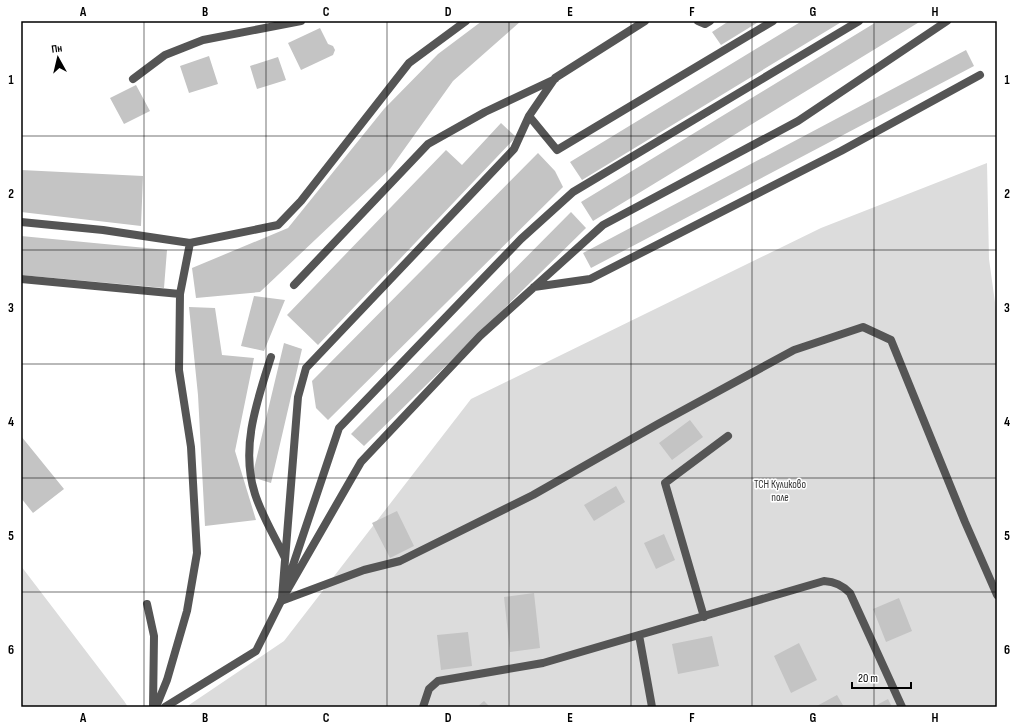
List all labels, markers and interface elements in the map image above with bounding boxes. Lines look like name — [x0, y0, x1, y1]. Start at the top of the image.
text: A — [79, 4, 87, 20]
text: B — [202, 4, 208, 20]
text: C — [323, 4, 330, 20]
text: D — [445, 4, 452, 20]
text: E — [567, 4, 573, 20]
text: F — [689, 4, 695, 20]
text: G — [810, 4, 817, 20]
text: H — [932, 4, 939, 20]
north arrow — [38, 38, 78, 78]
text: Пн — [51, 41, 63, 56]
text: 1 — [8, 72, 14, 88]
text: 1 — [1004, 72, 1010, 88]
text: 2 — [8, 186, 14, 202]
text: 2 — [1004, 186, 1010, 202]
text: 3 — [8, 300, 14, 316]
text: 3 — [1004, 300, 1010, 316]
text: 4 — [8, 414, 14, 430]
text: 4 — [1004, 414, 1010, 430]
park label: ТСН Куликово поле — [754, 478, 806, 504]
text: 5 — [8, 528, 14, 544]
text: 5 — [1004, 528, 1010, 544]
text: 6 — [8, 642, 14, 658]
text: 6 — [1004, 642, 1010, 658]
scale bar — [852, 664, 911, 690]
text: 20 m — [858, 671, 878, 686]
text: A — [79, 710, 87, 726]
text: B — [202, 710, 208, 726]
text: C — [323, 710, 330, 726]
text: D — [445, 710, 452, 726]
text: E — [567, 710, 573, 726]
text: F — [689, 710, 695, 726]
text: G — [810, 710, 817, 726]
text: H — [932, 710, 939, 726]

